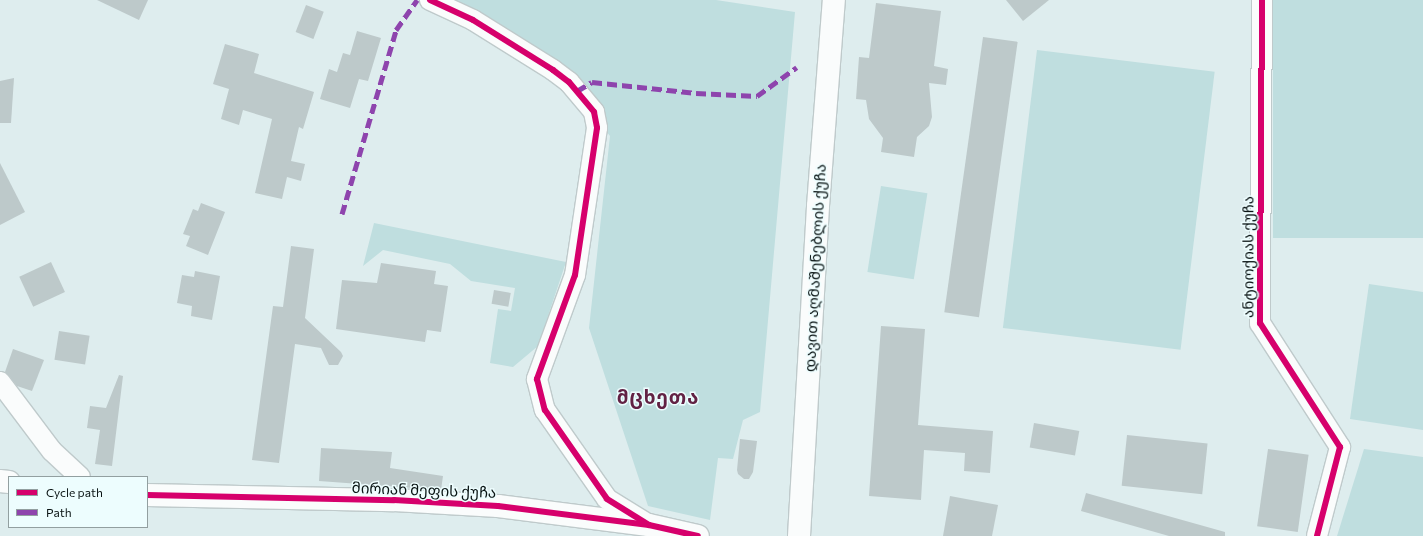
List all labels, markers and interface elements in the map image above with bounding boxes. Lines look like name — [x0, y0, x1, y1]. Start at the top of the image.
street label: დავით აღმაშენებლის ქუჩა — [801, 164, 829, 372]
street label: ანტიოქიას ქუჩა — [1239, 196, 1257, 318]
district label: მცხეთა — [617, 386, 699, 408]
legend — [8, 476, 148, 528]
street label: მირიან მეფის ქუჩა — [351, 478, 497, 502]
text: Cycle path — [46, 485, 103, 499]
text: Path — [46, 505, 72, 519]

